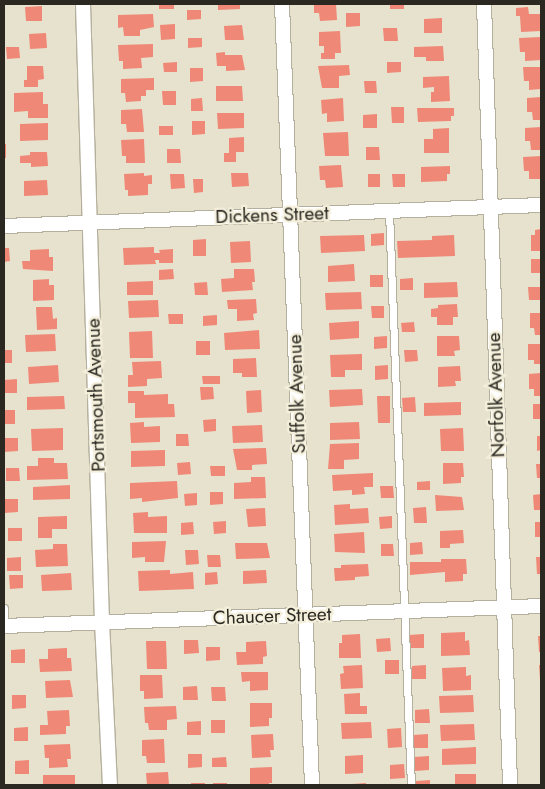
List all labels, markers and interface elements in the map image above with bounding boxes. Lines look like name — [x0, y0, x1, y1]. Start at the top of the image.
street label: Dickens Street — [215, 202, 329, 228]
street label: Portsmouth Avenue — [82, 318, 110, 472]
street label: Norfolk Avenue — [482, 332, 510, 458]
street label: Suffolk Avenue — [284, 334, 310, 454]
street label: Chaucer Street — [212, 603, 332, 629]

